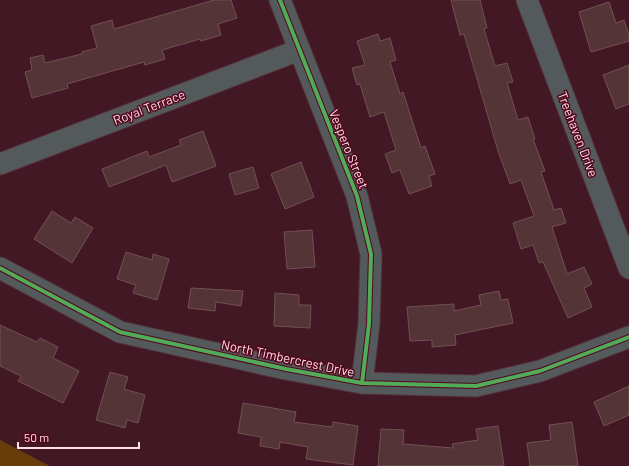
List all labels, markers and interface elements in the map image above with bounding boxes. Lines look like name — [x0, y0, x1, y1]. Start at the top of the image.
street label: Royal Terrace — [111, 86, 187, 128]
street label: Treehaven Drive — [554, 89, 602, 179]
street label: Vespero Street — [326, 107, 372, 191]
street label: North Timbercrest Drive — [220, 336, 356, 380]
scale bar — [18, 424, 139, 450]
text: 50 m — [24, 430, 49, 444]

